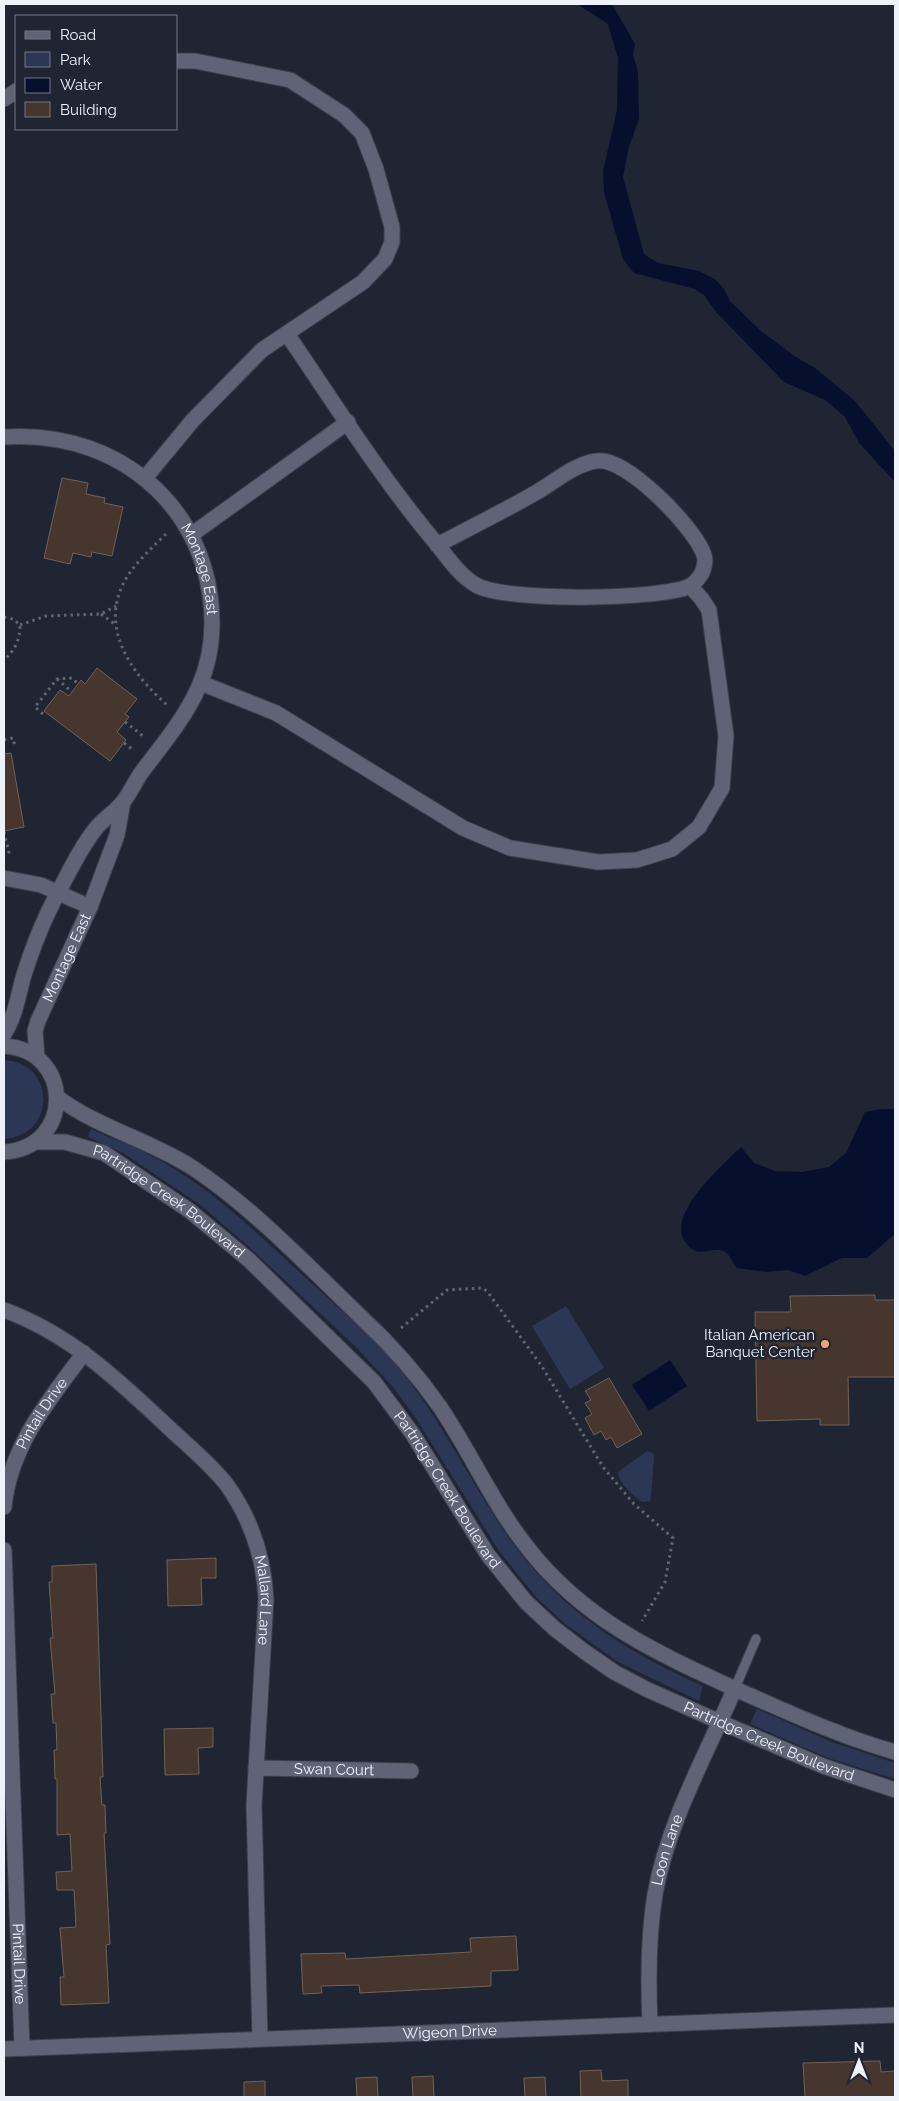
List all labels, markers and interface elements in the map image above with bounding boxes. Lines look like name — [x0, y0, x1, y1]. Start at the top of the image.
legend — [15, 15, 178, 130]
text: Road — [60, 26, 96, 44]
text: Park — [60, 51, 91, 69]
text: Water — [60, 76, 103, 94]
text: Building — [60, 101, 117, 119]
street label: Montage East — [177, 520, 221, 616]
street label: Montage East — [39, 911, 95, 1005]
street label: Partridge Creek Boulevard — [91, 1141, 248, 1262]
place label: Italian American Banquet Center — [704, 1326, 816, 1361]
marker: Italian American Banquet Center — [819, 1338, 831, 1350]
street label: Pintail Drive — [13, 1374, 71, 1452]
street label: Partridge Creek Boulevard — [390, 1408, 504, 1572]
street label: Mallard Lane — [251, 1553, 275, 1646]
street label: Partridge Creek Boulevard — [681, 1698, 857, 1785]
street label: Swan Court — [294, 1760, 374, 1779]
street label: Loon Lane — [648, 1812, 687, 1887]
street label: Pintail Drive — [8, 1923, 29, 2005]
street label: Wigeon Drive — [402, 2021, 497, 2043]
north arrow — [834, 2036, 884, 2086]
text: N — [854, 2040, 864, 2056]

